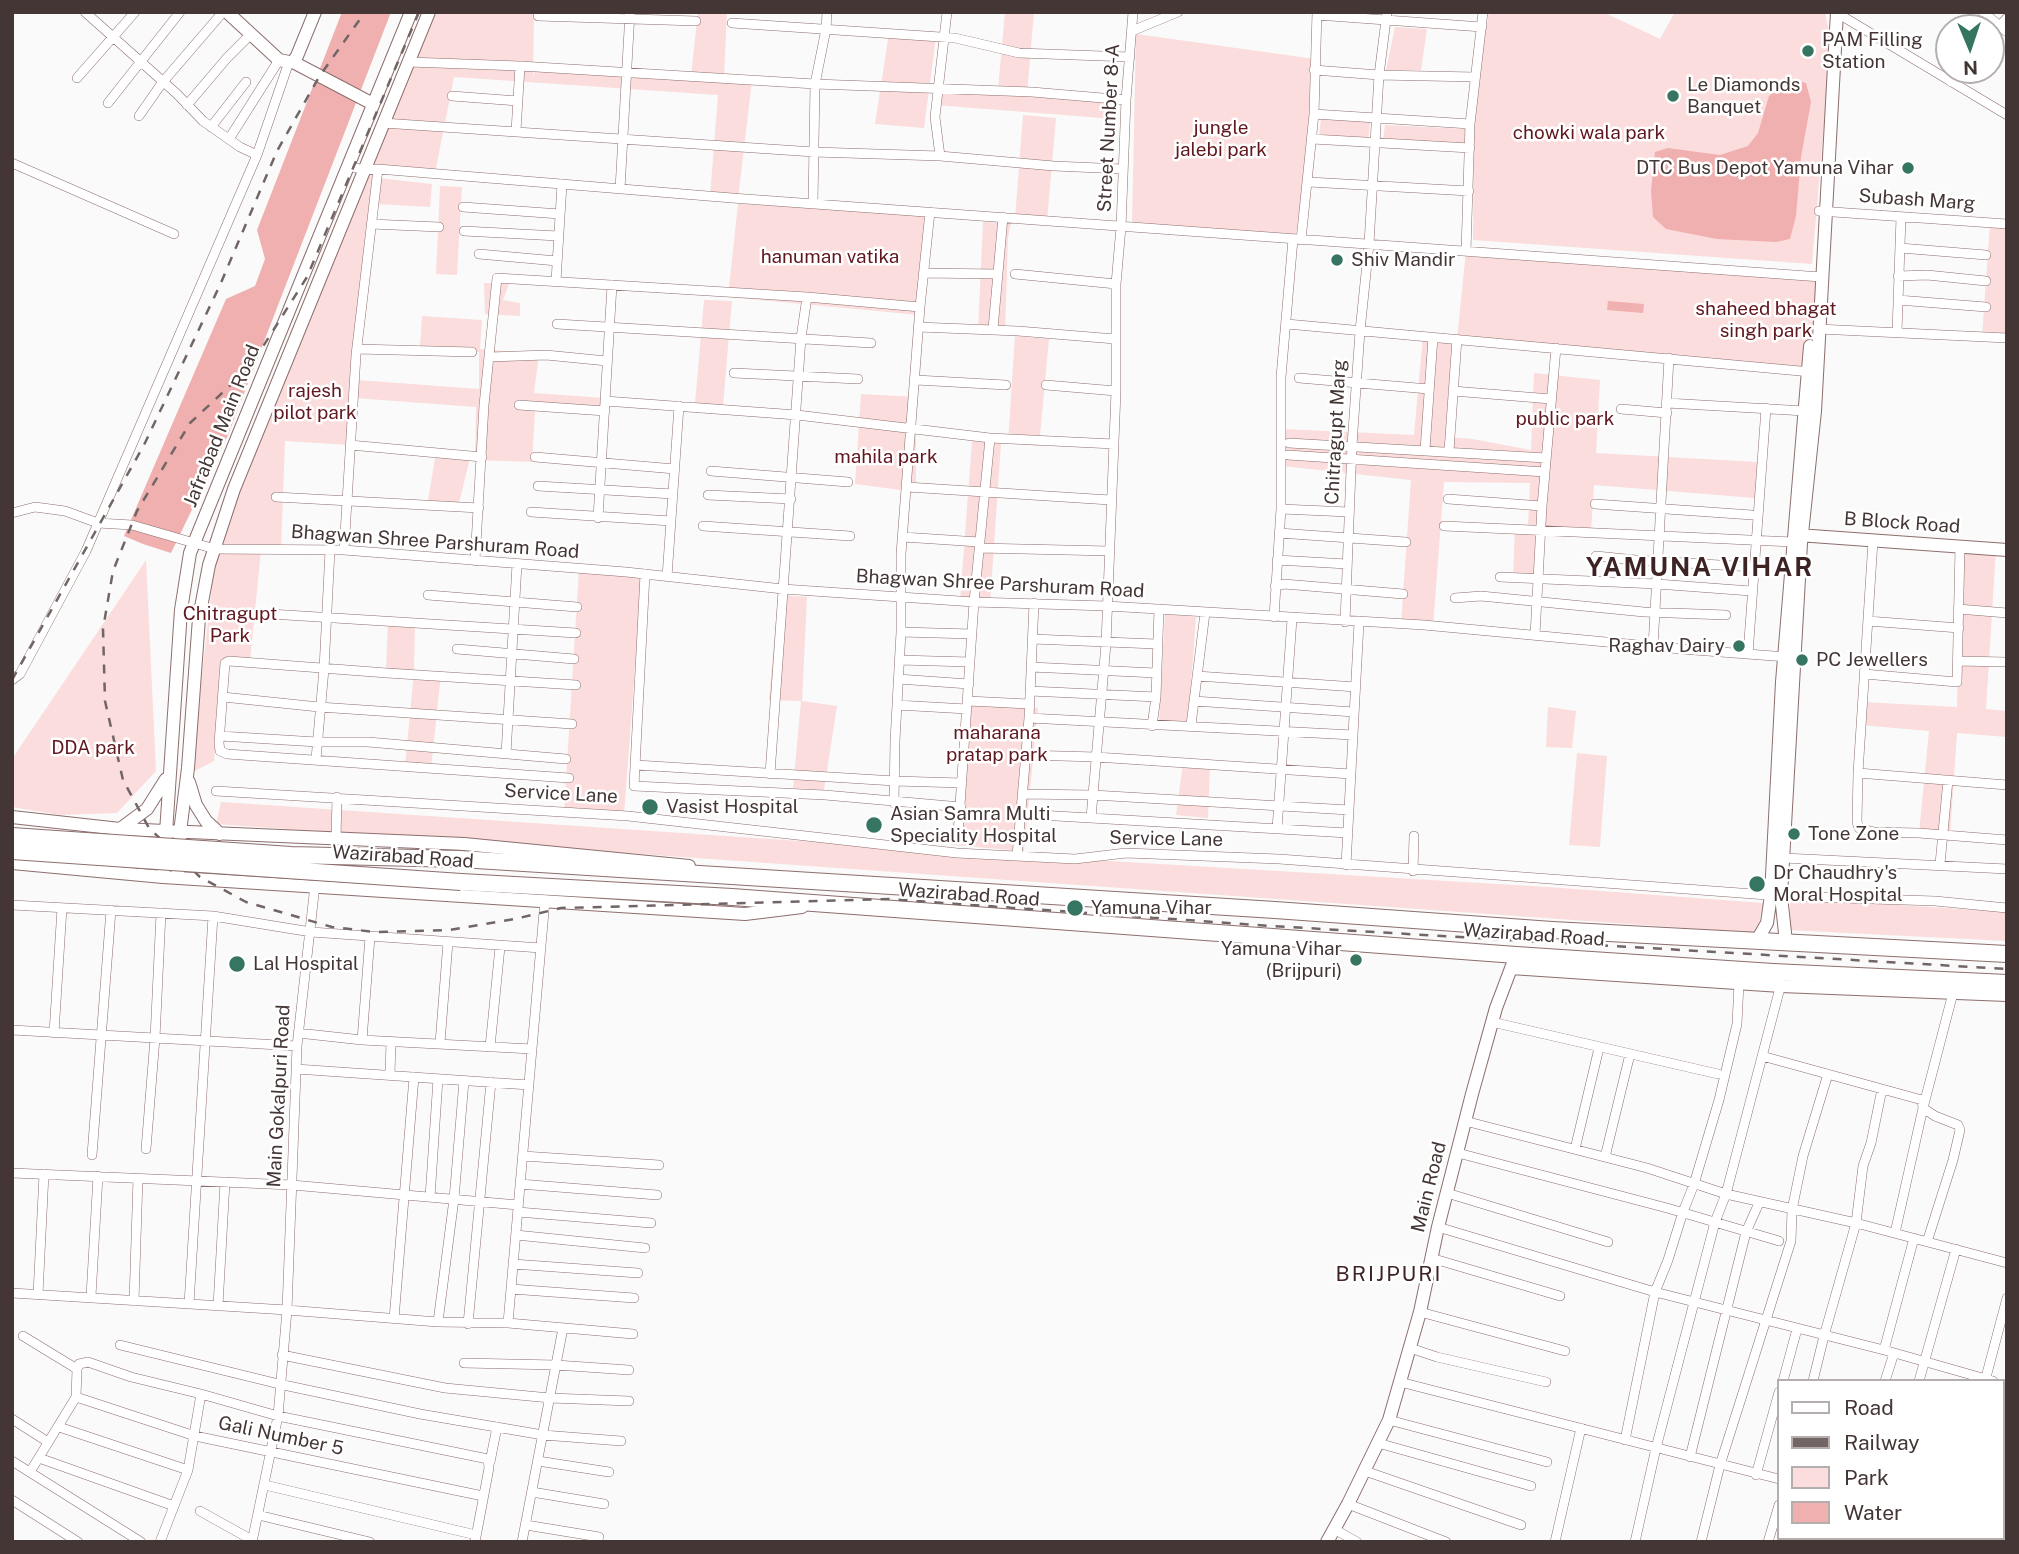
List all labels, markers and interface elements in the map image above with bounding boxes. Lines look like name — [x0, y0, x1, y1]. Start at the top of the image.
north arrow — [1935, 14, 2005, 84]
place label: PAM Filling Station — [1822, 29, 1923, 73]
street label: Street Number 8-A — [1093, 43, 1125, 213]
marker: PAM Filling Station — [1800, 43, 1816, 59]
text: N — [1963, 57, 1978, 79]
place label: Le Diamonds Banquet — [1687, 74, 1800, 118]
marker: Le Diamonds Banquet — [1665, 88, 1681, 104]
park label: jungle jalebi park — [1175, 117, 1267, 161]
park label: chowki wala park — [1513, 122, 1665, 144]
place label: DTC Bus Depot Yamuna Vihar — [1636, 157, 1894, 179]
marker: DTC Bus Depot Yamuna Vihar — [1900, 160, 1916, 176]
street label: Subash Marg — [1858, 185, 1976, 215]
park label: hanuman vatika — [761, 246, 899, 268]
place label: Shiv Mandir — [1351, 249, 1456, 271]
marker: Shiv Mandir — [1329, 252, 1345, 268]
park label: shaheed bhagat singh park — [1695, 298, 1837, 342]
street label: Jafrabad Main Road — [179, 342, 265, 510]
street label: Chitragupt Marg — [1321, 359, 1351, 505]
park label: rajesh pilot park — [273, 380, 357, 424]
park label: public park — [1516, 408, 1614, 430]
park label: mahila park — [834, 446, 938, 468]
street label: B Block Road — [1843, 508, 1961, 538]
street label: Bhagwan Shree Parshuram Road — [290, 521, 580, 563]
district label: YAMUNA VIHAR — [1587, 552, 1813, 584]
street label: Bhagwan Shree Parshuram Road — [855, 565, 1145, 603]
park label: Chitragupt Park — [183, 603, 277, 647]
place label: Raghav Dairy — [1608, 635, 1725, 657]
marker: Raghav Dairy — [1731, 638, 1747, 654]
place label: PC Jewellers — [1816, 649, 1928, 671]
marker: PC Jewellers — [1794, 652, 1810, 668]
park label: maharana pratap park — [946, 722, 1048, 766]
park label: DDA park — [51, 737, 135, 759]
street label: Service Lane — [503, 780, 619, 808]
place label: Vasist Hospital — [666, 796, 798, 818]
marker: Vasist Hospital — [640, 797, 660, 817]
place label: Asian Samra Multi Speciality Hospital — [890, 803, 1057, 847]
marker: Asian Samra Multi Speciality Hospital — [864, 815, 884, 835]
place label: Tone Zone — [1808, 823, 1899, 845]
marker: Tone Zone — [1786, 826, 1802, 842]
street label: Service Lane — [1109, 827, 1223, 851]
street label: Wazirabad Road — [331, 841, 475, 873]
place label: Dr Chaudhry's Moral Hospital — [1773, 862, 1903, 906]
marker: Dr Chaudhry's Moral Hospital — [1747, 874, 1767, 894]
street label: Wazirabad Road — [897, 879, 1041, 911]
place label: Yamuna Vihar — [1091, 897, 1212, 919]
marker: Yamuna Vihar — [1065, 898, 1085, 918]
street label: Wazirabad Road — [1462, 919, 1606, 951]
place label: Yamuna Vihar (Brijpuri) — [1221, 938, 1342, 982]
marker: Yamuna Vihar (Brijpuri) — [1348, 952, 1364, 968]
place label: Lal Hospital — [253, 953, 359, 975]
marker: Lal Hospital — [227, 954, 247, 974]
street label: Main Gokalpuri Road — [263, 1004, 295, 1188]
street label: Main Road — [1407, 1139, 1451, 1235]
district label: BRIJPURI — [1337, 1262, 1441, 1288]
legend — [1778, 1379, 2005, 1540]
text: Road — [1844, 1395, 1894, 1420]
street label: Gali Number 5 — [216, 1412, 346, 1460]
text: Railway — [1844, 1430, 1920, 1455]
text: Park — [1844, 1465, 1889, 1490]
text: Water — [1844, 1500, 1902, 1525]

